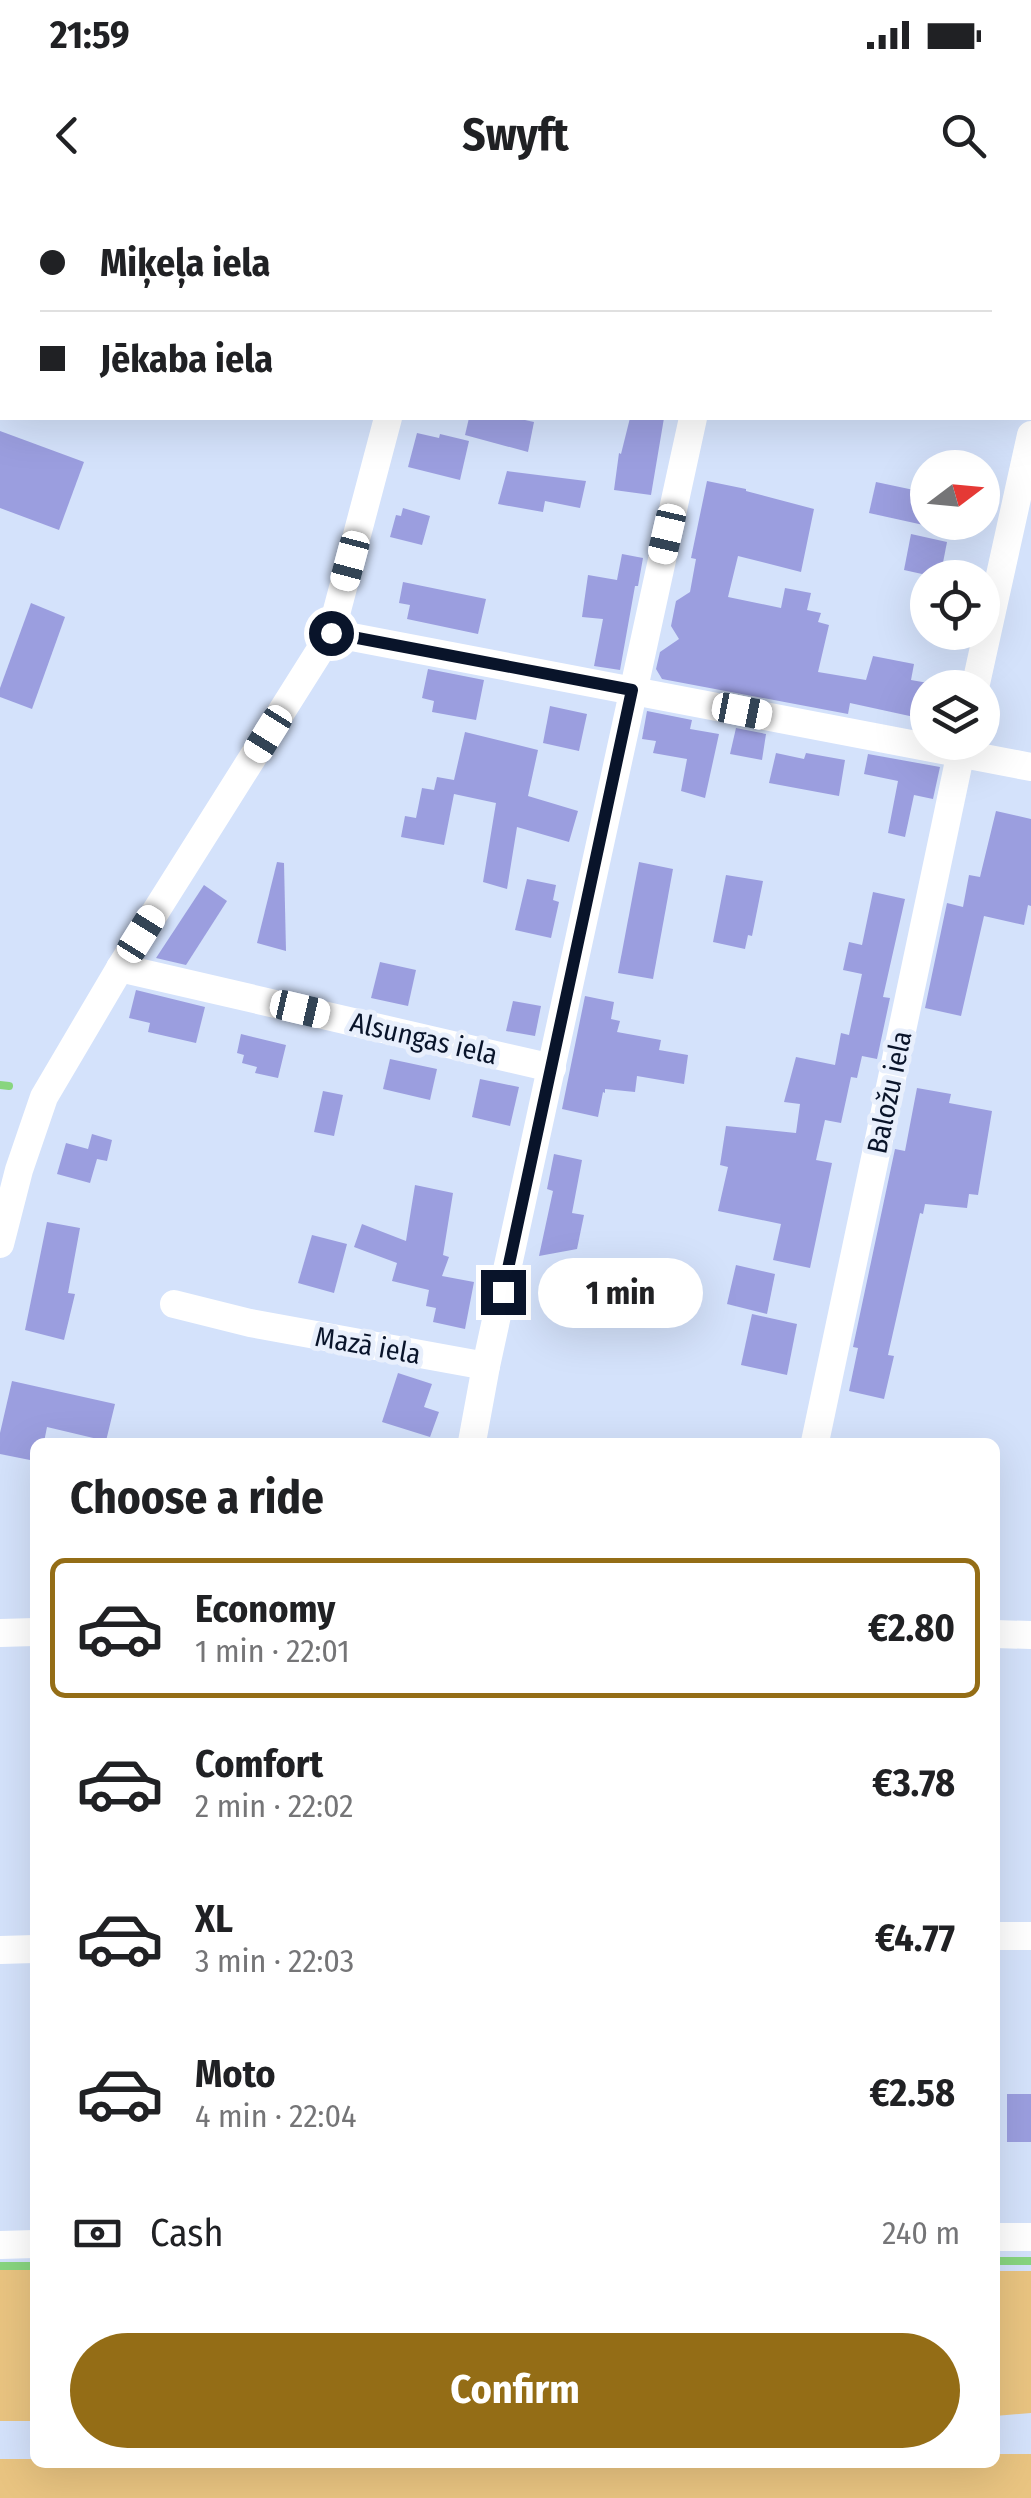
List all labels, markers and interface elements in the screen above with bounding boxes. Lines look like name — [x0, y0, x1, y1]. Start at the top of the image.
text: 21:59 — [50, 12, 130, 58]
icon: back — [40, 108, 95, 163]
text: Swyft — [462, 108, 569, 162]
icon: search — [936, 108, 991, 163]
text: Miķeļa iela — [100, 240, 270, 286]
text: Jēkaba iela — [100, 336, 273, 382]
north arrow — [910, 450, 1000, 540]
map controls — [910, 450, 1000, 760]
car — [646, 501, 688, 567]
car — [328, 528, 372, 594]
button: locate — [910, 560, 1000, 650]
route start — [309, 611, 354, 656]
button: layers — [910, 670, 1000, 760]
car — [710, 691, 774, 731]
car — [239, 701, 297, 767]
car — [112, 901, 170, 967]
car — [267, 988, 333, 1030]
street label: Alsungas iela — [347, 1006, 501, 1071]
street label: Baložu iela — [860, 1028, 919, 1156]
callout: 1 min — [538, 1257, 703, 1327]
route end — [481, 1270, 526, 1315]
text: 1 min — [586, 1274, 655, 1312]
street label: Mazā iela — [313, 1320, 423, 1371]
text: Choose a ride — [70, 1471, 324, 1525]
icon: car — [75, 1583, 165, 1673]
text: Economy — [195, 1586, 335, 1632]
text: €2.80 — [868, 1605, 955, 1651]
text: 1 min · 22:01 — [195, 1632, 350, 1670]
icon: car — [75, 1738, 165, 1828]
text: Comfort — [195, 1741, 323, 1787]
text: €3.78 — [872, 1760, 955, 1806]
text: 2 min · 22:02 — [195, 1787, 353, 1825]
icon: car — [75, 1893, 165, 1983]
text: XL — [195, 1896, 233, 1942]
text: €4.77 — [875, 1915, 955, 1961]
text: 3 min · 22:03 — [195, 1942, 354, 1980]
icon: car — [75, 2048, 165, 2138]
text: Moto — [195, 2051, 276, 2097]
text: €2.58 — [870, 2070, 955, 2116]
text: 4 min · 22:04 — [195, 2097, 357, 2135]
icon: cash — [70, 2206, 125, 2261]
text: Cash — [150, 2210, 224, 2256]
text: 240 m — [882, 2214, 960, 2252]
button: Confirm — [70, 2333, 960, 2448]

